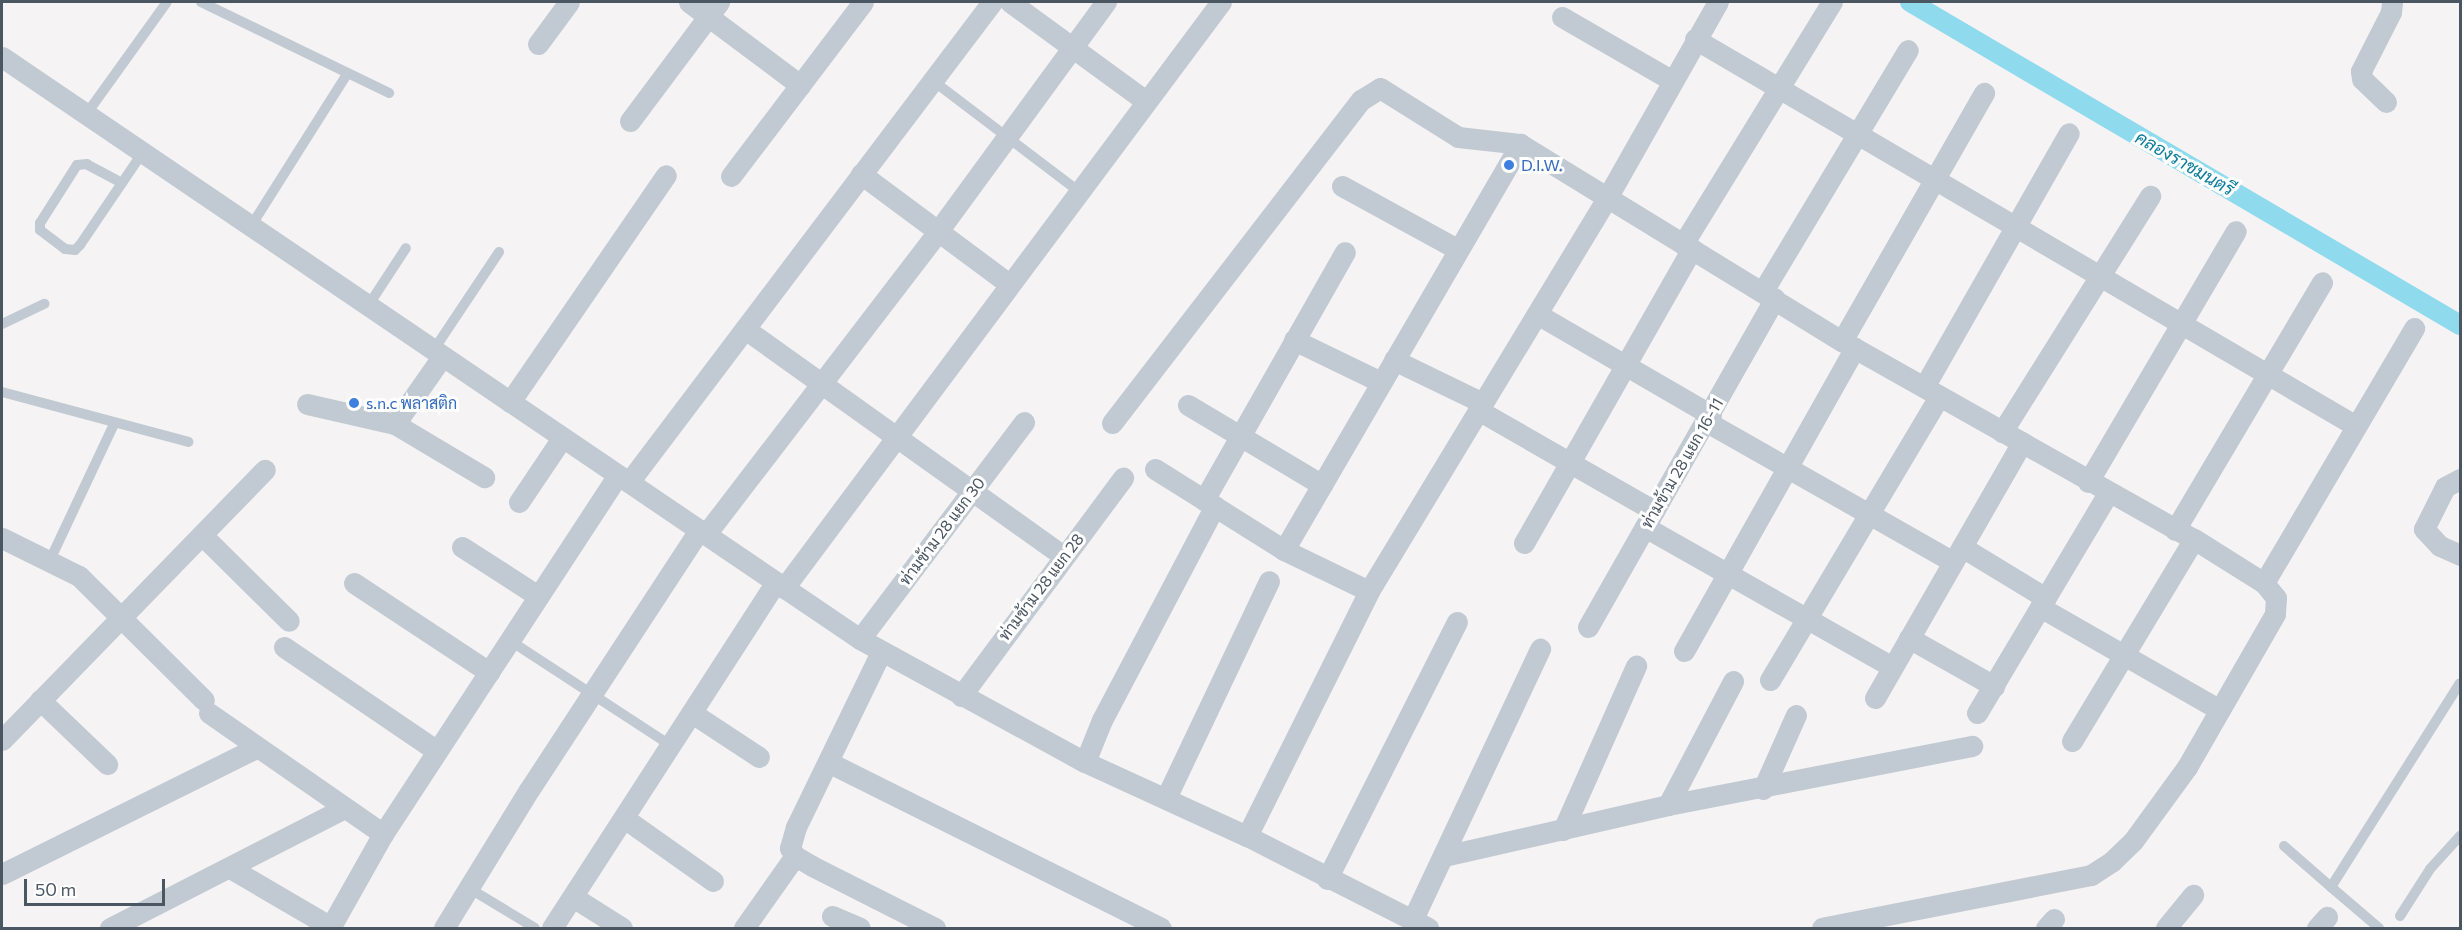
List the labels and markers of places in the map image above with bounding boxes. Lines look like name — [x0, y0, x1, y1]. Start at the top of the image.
place label: D.I.W. — [1521, 155, 1563, 175]
marker: D.I.W. — [1502, 158, 1516, 172]
place label: s.n.c พลาสติก — [366, 393, 457, 413]
marker: s.n.c พลาสติก — [347, 396, 361, 410]

